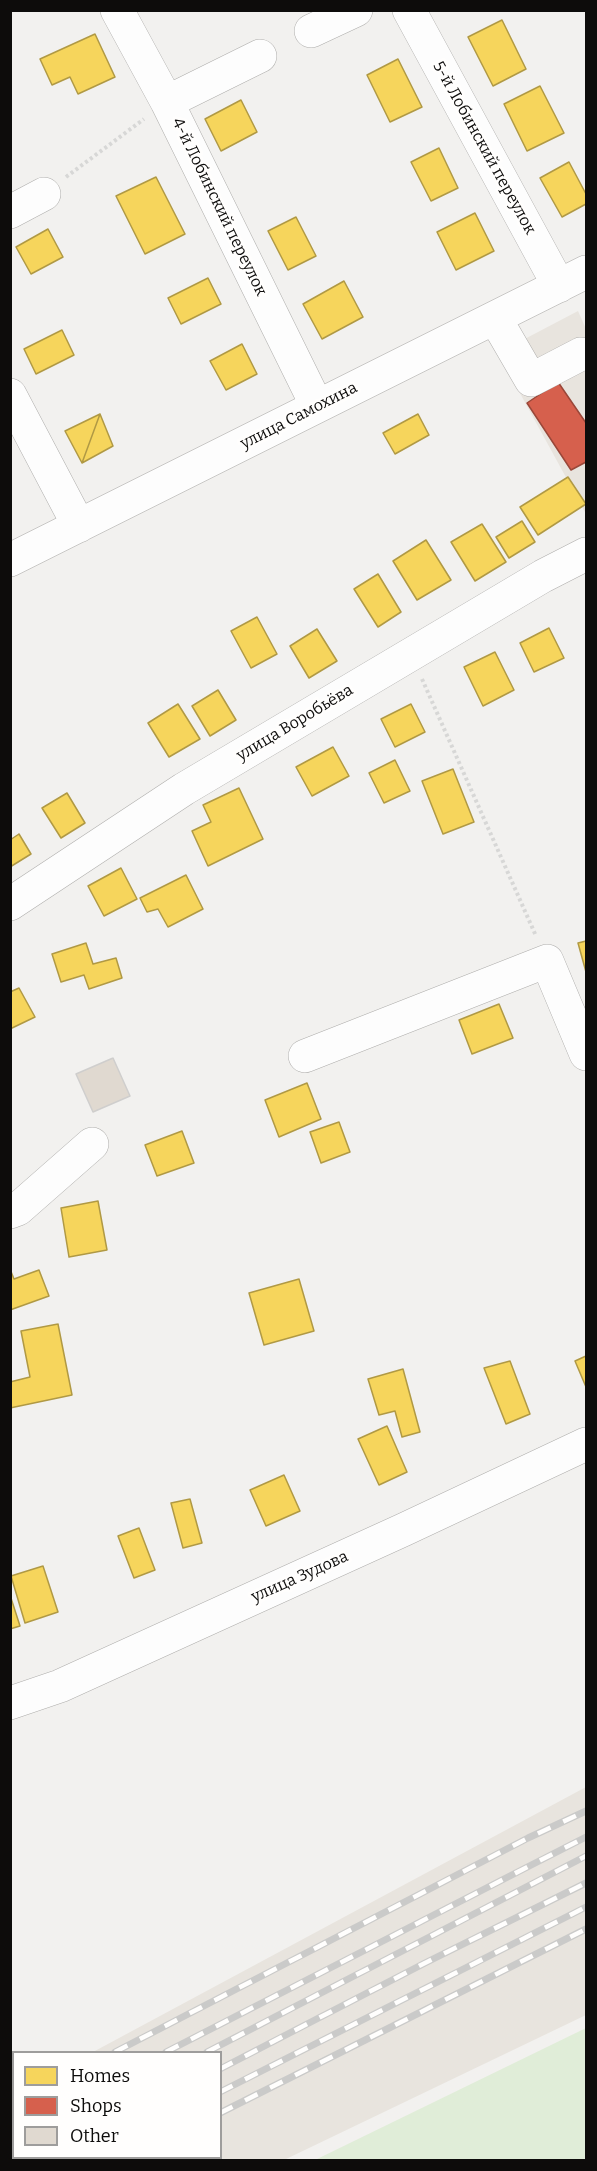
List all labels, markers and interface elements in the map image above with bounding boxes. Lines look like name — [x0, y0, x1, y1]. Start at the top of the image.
street label: 5-й Лобинский переулок — [428, 58, 540, 238]
street label: 4-й Лобинский переулок — [167, 115, 271, 299]
street label: улица Самохина — [237, 378, 361, 454]
street label: улица Воробьёва — [233, 681, 357, 765]
street label: улица Зудова — [249, 1547, 351, 1607]
legend — [12, 2051, 222, 2159]
text: Homes — [70, 2065, 130, 2087]
text: Shops — [70, 2095, 122, 2117]
text: Other — [70, 2125, 119, 2147]

